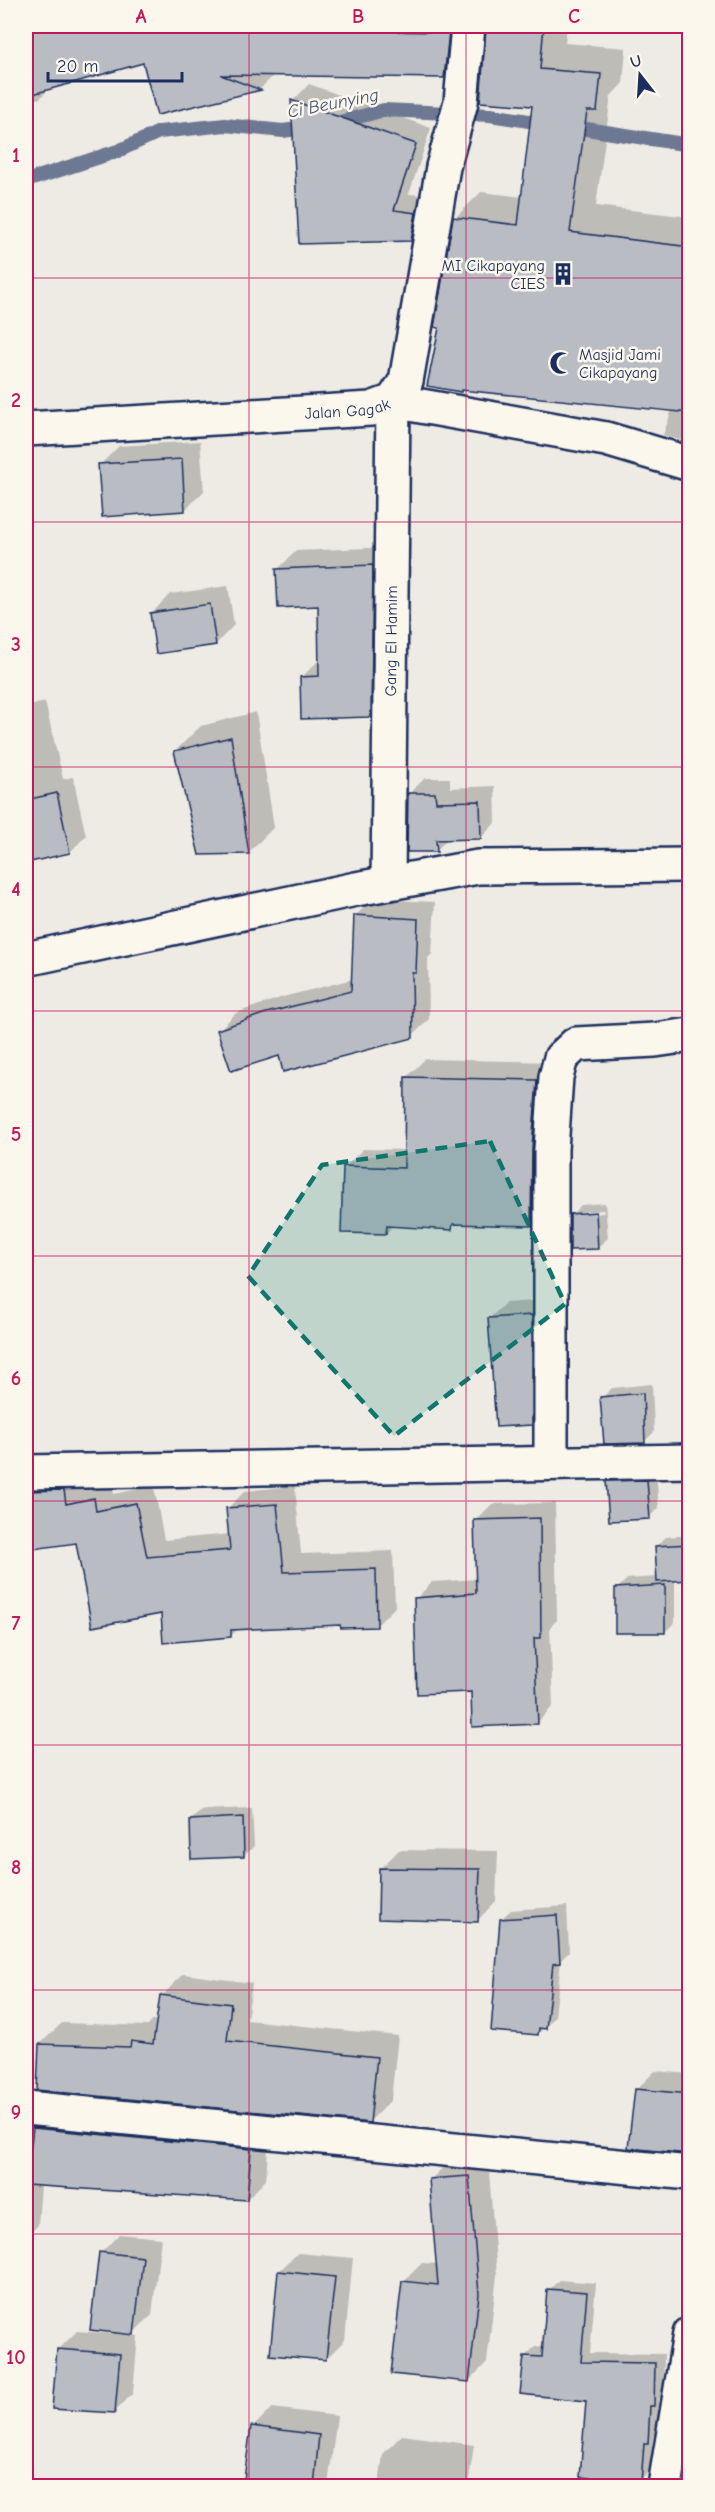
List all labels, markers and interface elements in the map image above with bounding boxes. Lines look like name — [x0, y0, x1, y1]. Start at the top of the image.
text: A — [135, 5, 147, 28]
text: B — [352, 5, 364, 28]
text: C — [568, 5, 580, 28]
scale bar — [48, 45, 182, 83]
north arrow — [610, 45, 670, 105]
text: U — [628, 51, 644, 72]
text: 20 m — [57, 56, 98, 77]
water label: Ci Beunying — [286, 84, 380, 123]
text: 1 — [12, 144, 20, 167]
place label: MI Cikapayang CIES — [442, 257, 545, 293]
building icon: MI Cikapayang CIES — [550, 261, 576, 287]
place label: Masjid Jami Cikapayang — [579, 346, 661, 382]
mosque icon: Masjid Jami Cikapayang — [548, 350, 574, 376]
text: 2 — [11, 389, 21, 412]
street label: Jalan Gagak — [304, 395, 393, 423]
street label: Gang El Hamim — [382, 585, 401, 697]
text: 3 — [11, 633, 21, 656]
text: 4 — [11, 878, 21, 901]
text: 5 — [11, 1123, 21, 1146]
text: 6 — [11, 1367, 21, 1390]
text: 7 — [12, 1612, 21, 1635]
text: 8 — [11, 1856, 21, 1879]
text: 9 — [11, 2101, 21, 2124]
text: 10 — [6, 2346, 26, 2369]

